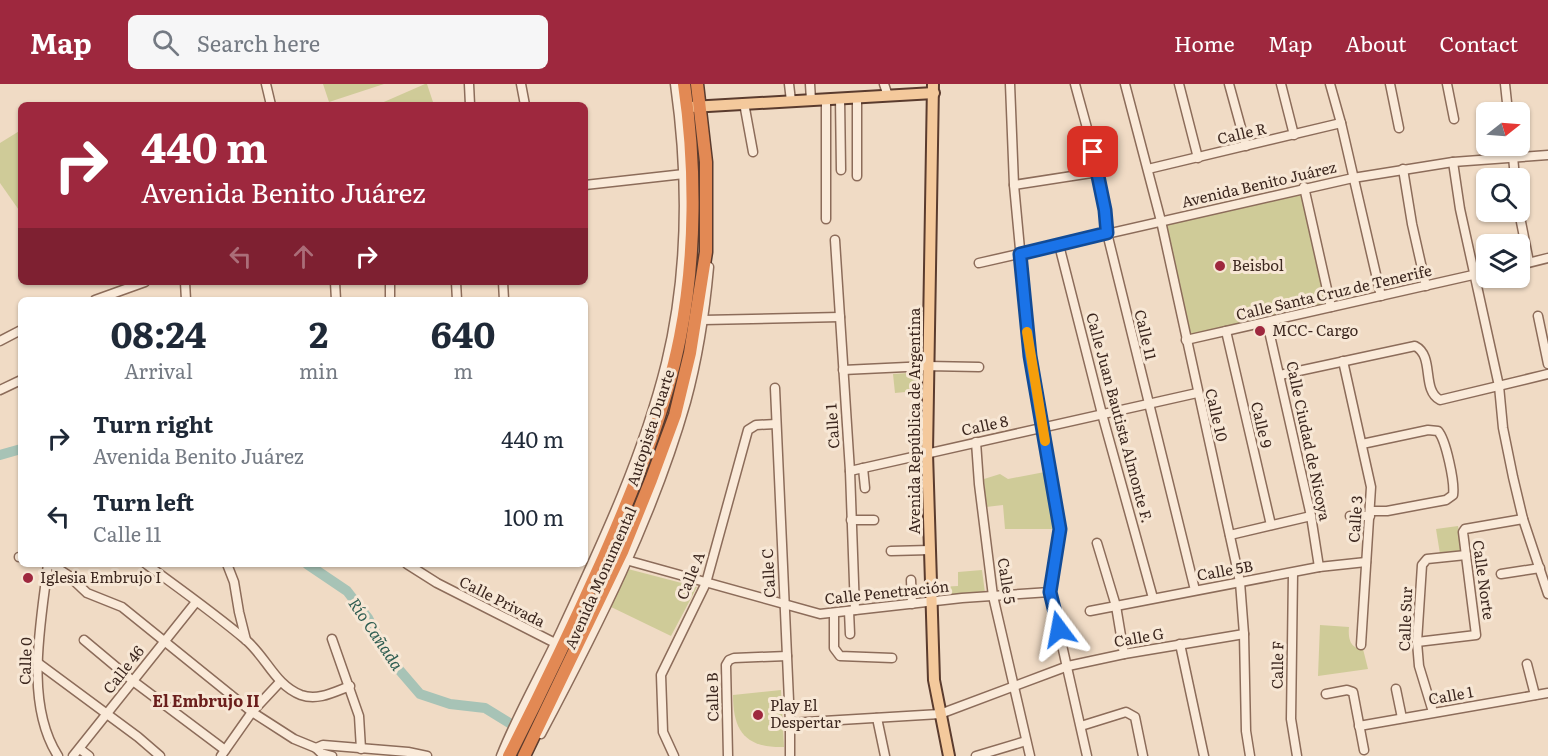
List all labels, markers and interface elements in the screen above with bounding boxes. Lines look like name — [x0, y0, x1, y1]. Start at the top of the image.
search box — [128, 15, 548, 69]
text: Map — [30, 21, 92, 63]
icon: search — [149, 26, 182, 59]
text: Search here — [197, 26, 320, 59]
text: Home — [1174, 27, 1235, 58]
text: Map — [1268, 27, 1312, 58]
text: About — [1345, 27, 1407, 58]
text: Contact — [1440, 27, 1518, 58]
north arrow — [1476, 102, 1530, 156]
map controls — [1476, 102, 1530, 288]
text: 440 m — [141, 114, 268, 176]
street label: Calle R — [1215, 116, 1269, 149]
icon: right — [42, 126, 120, 204]
pin — [1067, 126, 1118, 177]
icon: arrive — [1076, 135, 1109, 168]
street label: Avenida Benito Juárez — [1179, 155, 1338, 213]
button: search — [1476, 168, 1530, 222]
text: Avenida Benito Juárez — [141, 171, 426, 211]
button: layers — [1476, 234, 1530, 288]
icon: left — [224, 240, 257, 273]
icon: ahead — [287, 240, 320, 273]
icon: right — [350, 240, 383, 273]
place label: Beisbol — [1232, 253, 1284, 276]
street label: Calle Santa Cruz de Tenerife — [1234, 258, 1434, 325]
marker: Beisbol — [1213, 259, 1227, 273]
text: 08:24 — [110, 306, 207, 359]
text: 2 — [309, 306, 328, 359]
text: 640 — [431, 306, 496, 359]
street label: Avenida República de Argentina — [902, 307, 925, 534]
street label: Calle 11 — [1129, 307, 1163, 362]
street label: Calle Juan Bautista Almonte F. — [1081, 310, 1160, 525]
place label: MCC- Cargo — [1272, 318, 1358, 341]
marker: MCC- Cargo — [1253, 324, 1267, 338]
text: Arrival — [124, 355, 193, 385]
text: min — [299, 355, 338, 385]
text: m — [453, 355, 473, 385]
street label: Calle Ciudad de Nicoya — [1281, 359, 1338, 524]
street label: Autopista Duarte — [620, 366, 679, 489]
street label: Calle 10 — [1200, 386, 1235, 444]
street label: Calle 9 — [1246, 399, 1279, 450]
street label: Calle 1 — [818, 403, 845, 449]
text: Turn right — [93, 407, 213, 440]
street label: Calle 8 — [959, 408, 1010, 441]
icon: right — [42, 422, 75, 455]
text: 440 m — [501, 422, 564, 455]
text: Avenida Benito Juárez — [93, 440, 304, 470]
text: Turn left — [93, 485, 194, 518]
street label: Calle 3 — [1341, 495, 1368, 543]
icon: left — [42, 500, 75, 533]
text: 100 m — [504, 500, 564, 533]
street label: Avenida Monumental — [558, 502, 641, 652]
text: Calle 11 — [93, 518, 161, 548]
street label: Calle Norte — [1468, 538, 1501, 621]
street label: Calle A — [670, 548, 710, 603]
street label: Calle C — [755, 548, 780, 598]
street label: Calle 5B — [1195, 553, 1255, 586]
street label: Calle 5 — [992, 556, 1023, 606]
place label: Iglesia Embrujo I — [40, 565, 161, 588]
street label: Calle Privada — [456, 569, 550, 633]
marker: Iglesia Embrujo I — [21, 571, 35, 585]
street label: Calle Penetración — [823, 574, 950, 609]
street label: Calle Sur — [1392, 586, 1417, 652]
water label: Río Cañada — [344, 592, 410, 675]
position arrow — [1027, 597, 1091, 661]
street label: Calle G — [1112, 621, 1166, 652]
street label: Calle 0 — [12, 636, 37, 685]
street label: Calle 46 — [97, 640, 149, 698]
street label: Calle F — [1265, 641, 1288, 689]
street label: Calle B — [700, 672, 723, 722]
street label: Calle 1 — [1426, 679, 1475, 710]
district label: El Embrujo II — [152, 688, 260, 712]
place label: Play El Despertar — [770, 693, 841, 733]
marker: Play El Despertar — [751, 708, 765, 722]

